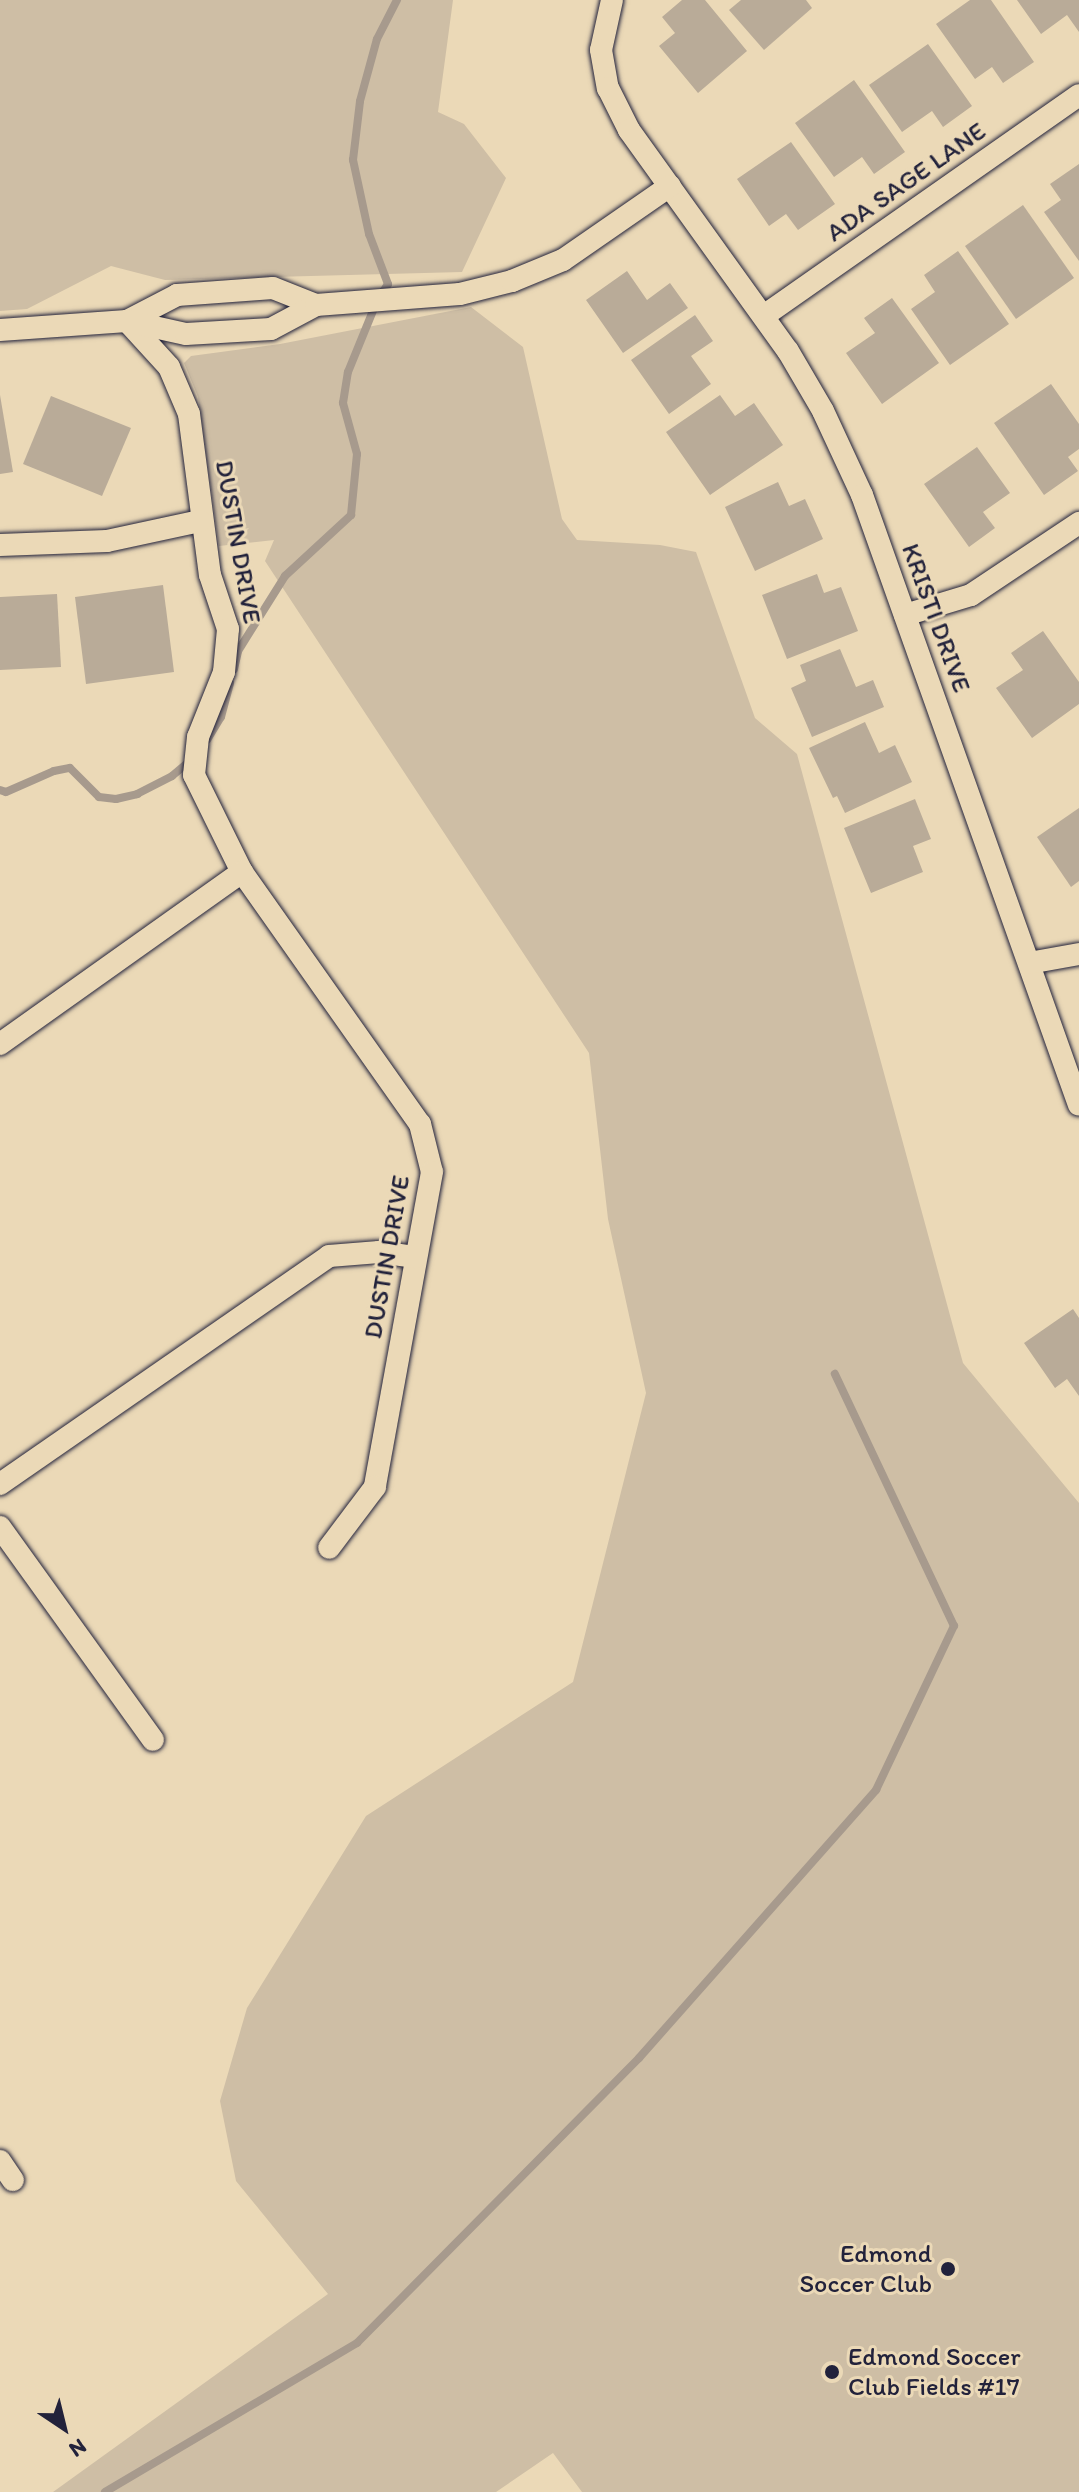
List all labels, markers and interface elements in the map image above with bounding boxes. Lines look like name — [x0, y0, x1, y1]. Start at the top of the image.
street label: ADA SAGE LANE — [820, 115, 992, 249]
street label: DUSTIN DRIVE — [208, 457, 268, 627]
street label: KRISTI DRIVE — [894, 539, 978, 697]
street label: DUSTIN DRIVE — [357, 1172, 417, 1342]
place label: Edmond Soccer Club — [800, 2238, 932, 2300]
marker: Edmond Soccer Club — [939, 2260, 957, 2278]
place label: Edmond Soccer Club Fields #17 — [848, 2341, 1021, 2402]
marker: Edmond Soccer Club Fields #17 — [823, 2363, 841, 2381]
north arrow — [24, 2388, 104, 2468]
text: N — [64, 2433, 92, 2463]

